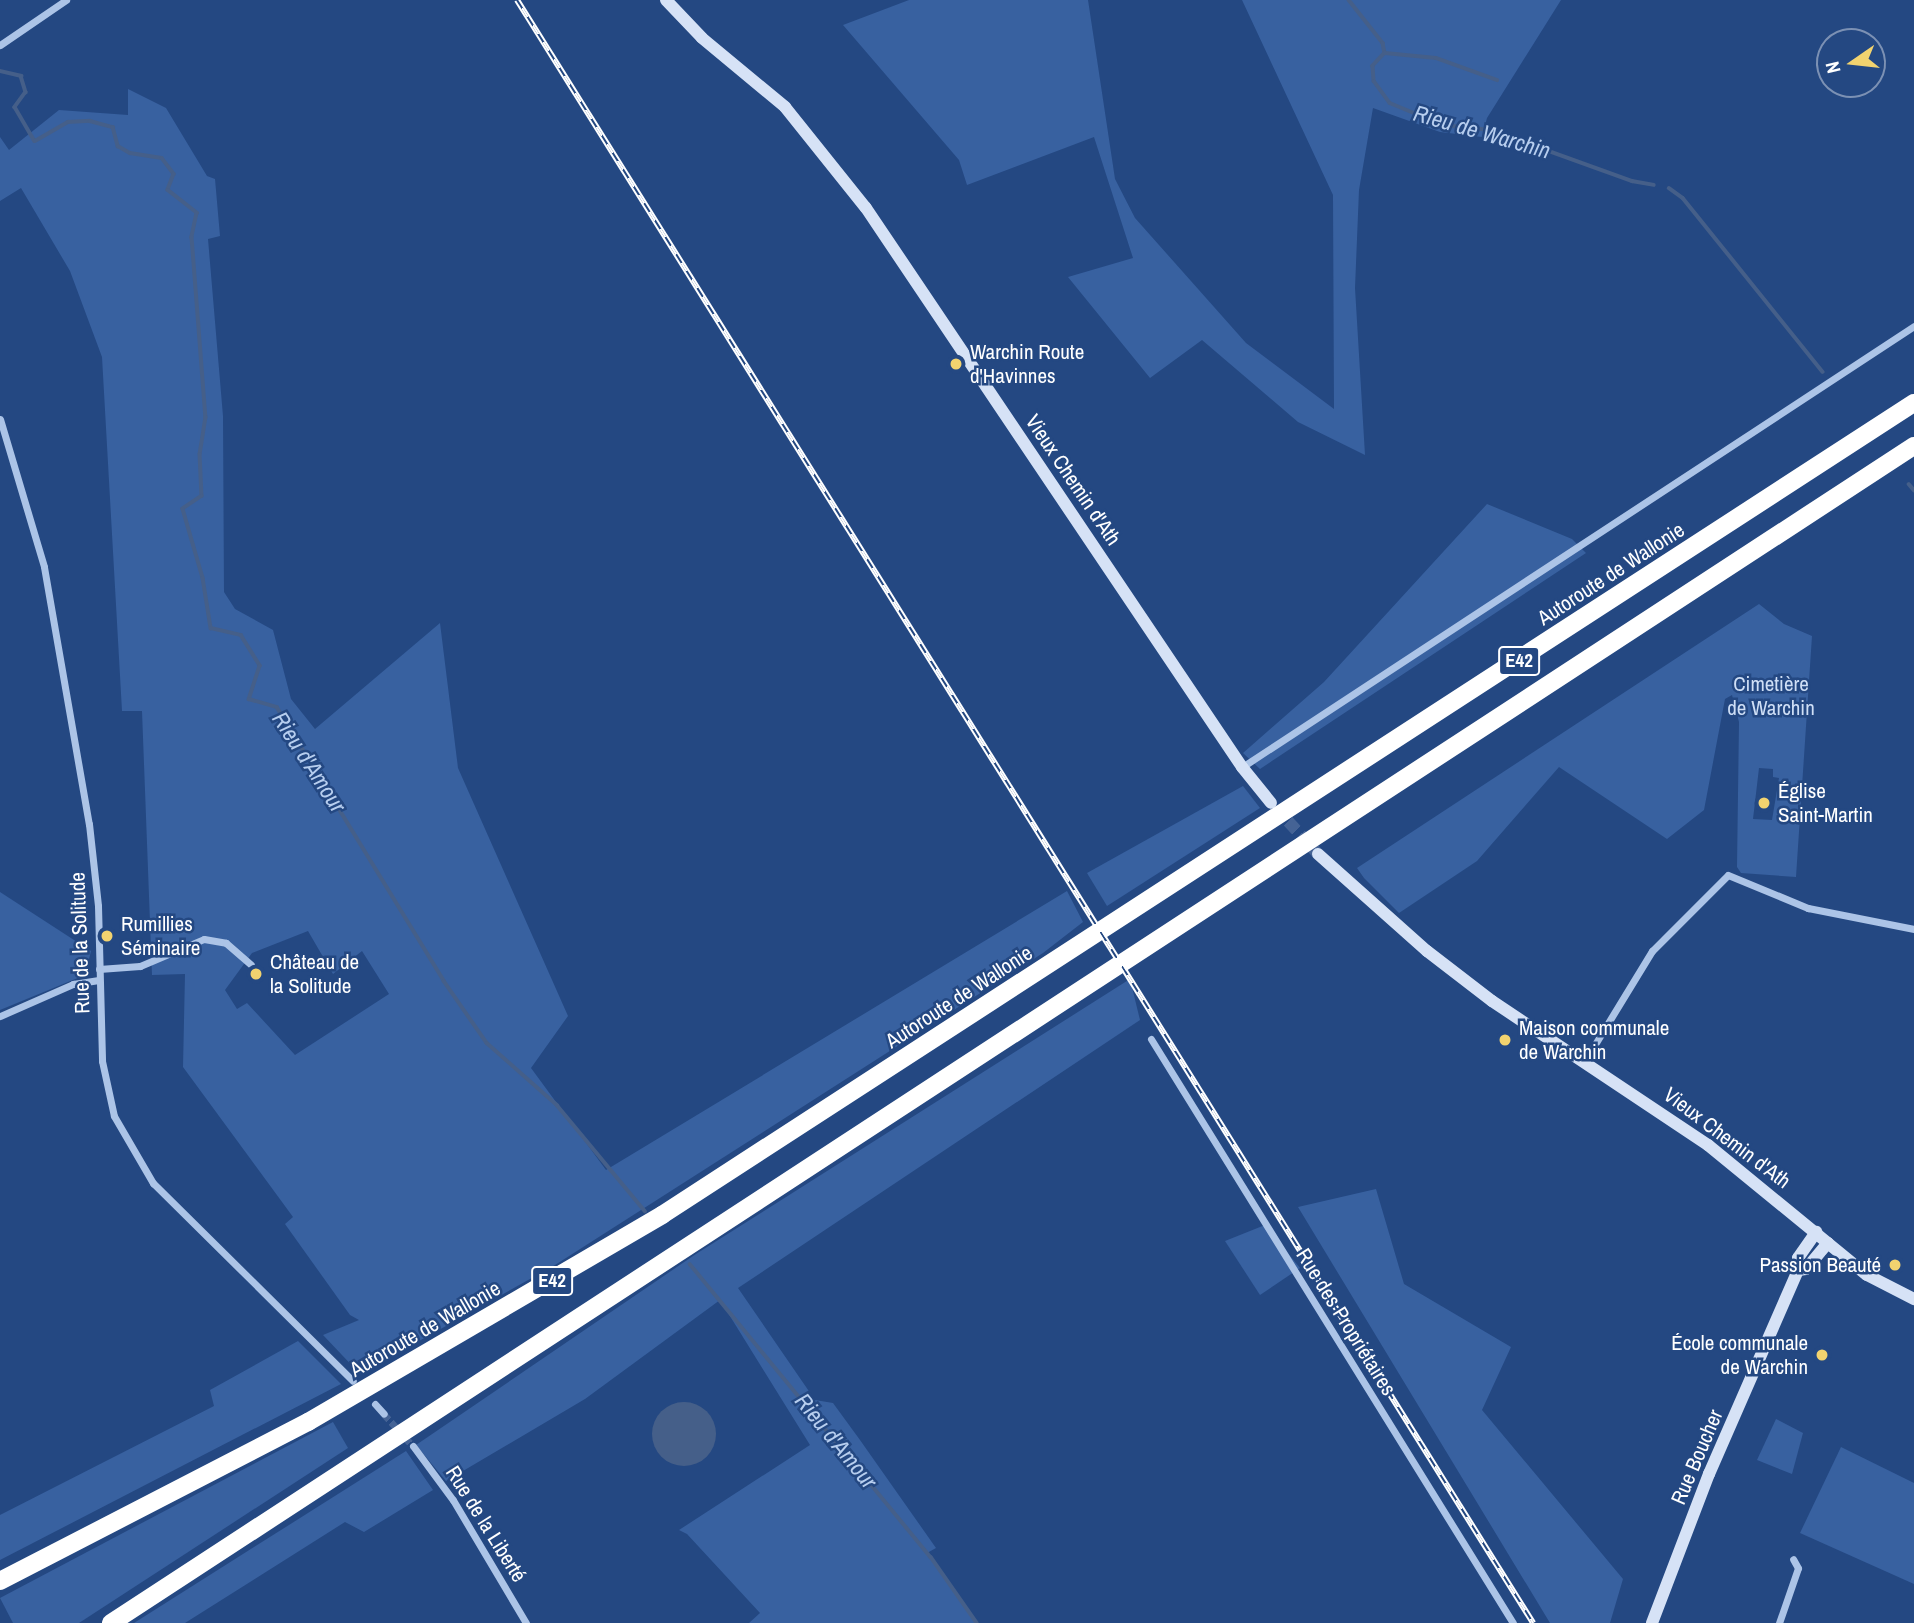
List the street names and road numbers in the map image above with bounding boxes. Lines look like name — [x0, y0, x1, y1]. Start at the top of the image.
street label: Vieux Chemin d'Ath — [1020, 410, 1126, 550]
street label: Autoroute de Wallonie — [1533, 517, 1689, 631]
road number: E42 — [1498, 646, 1540, 676]
street label: Rue de la Solitude — [65, 872, 95, 1014]
street label: Autoroute de Wallonie — [881, 940, 1037, 1054]
street label: Vieux Chemin d'Ath — [1659, 1082, 1795, 1194]
street label: Rue des Propriétaires — [1291, 1244, 1401, 1400]
road number: E42 — [531, 1266, 573, 1296]
street label: Autoroute de Wallonie — [345, 1276, 505, 1382]
street label: Rue Boucher — [1666, 1406, 1728, 1508]
street label: Rue de la Liberté — [440, 1461, 532, 1587]

